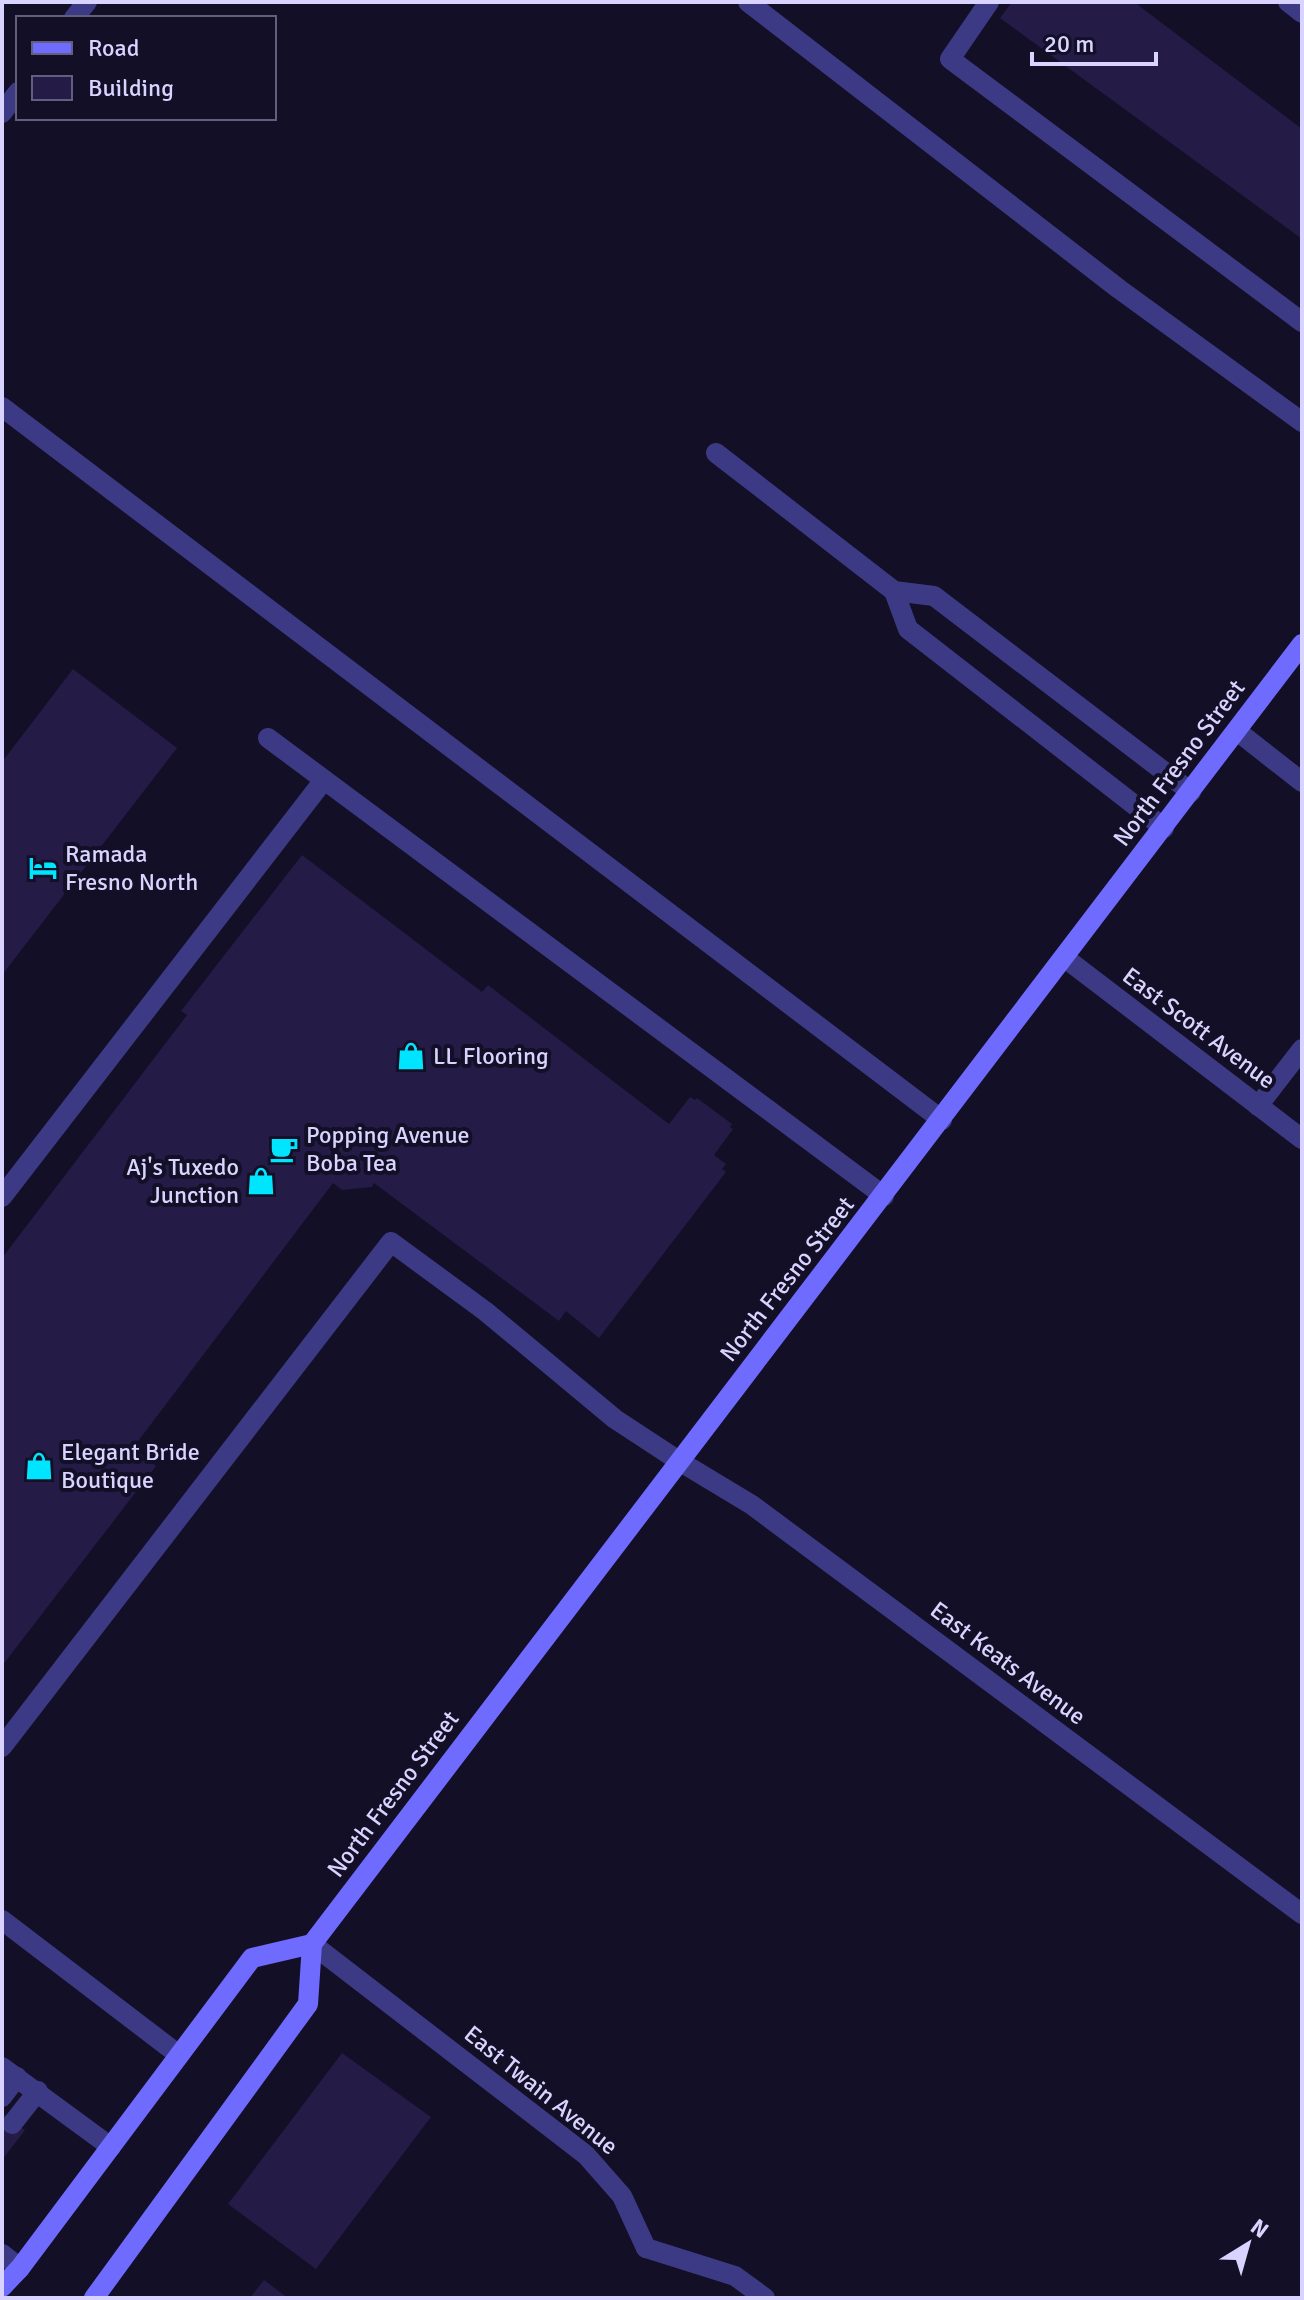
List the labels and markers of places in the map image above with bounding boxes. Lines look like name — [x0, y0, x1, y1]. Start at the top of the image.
place label: Ramada Fresno North — [65, 839, 198, 897]
hotel icon: Ramada Fresno North — [28, 853, 58, 883]
shop icon: LL Flooring — [396, 1041, 426, 1071]
place label: LL Flooring — [433, 1041, 549, 1071]
place label: Popping Avenue Boba Tea — [306, 1120, 470, 1178]
cafe icon: Popping Avenue Boba Tea — [269, 1134, 299, 1164]
place label: Aj's Tuxedo Junction — [126, 1152, 239, 1210]
shop icon: Aj's Tuxedo Junction — [246, 1166, 276, 1196]
place label: Elegant Bride Boutique — [61, 1437, 200, 1495]
shop icon: Elegant Bride Boutique — [24, 1451, 54, 1481]

